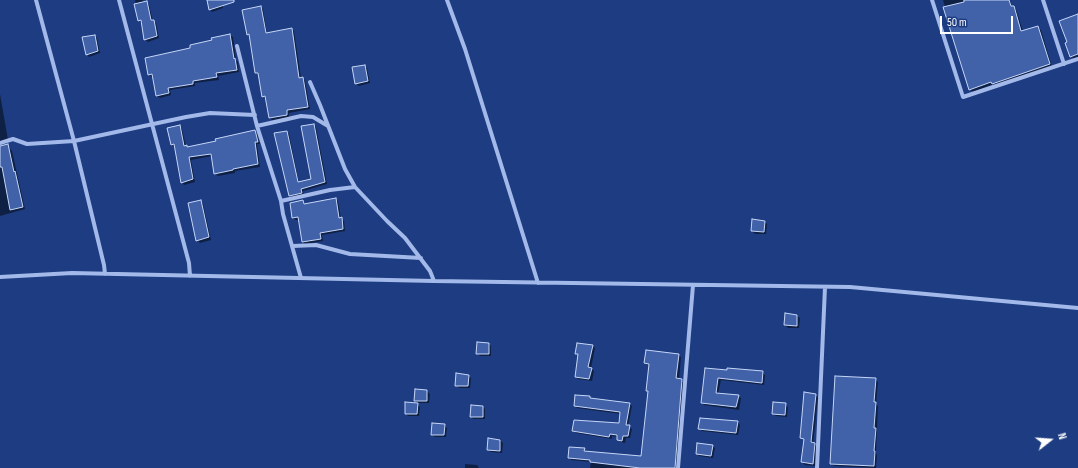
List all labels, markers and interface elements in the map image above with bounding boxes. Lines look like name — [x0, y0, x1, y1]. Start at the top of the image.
scale bar — [942, 8, 1015, 34]
text: 50 m — [947, 15, 967, 30]
north arrow — [1030, 420, 1070, 460]
text: N — [1055, 432, 1069, 441]

